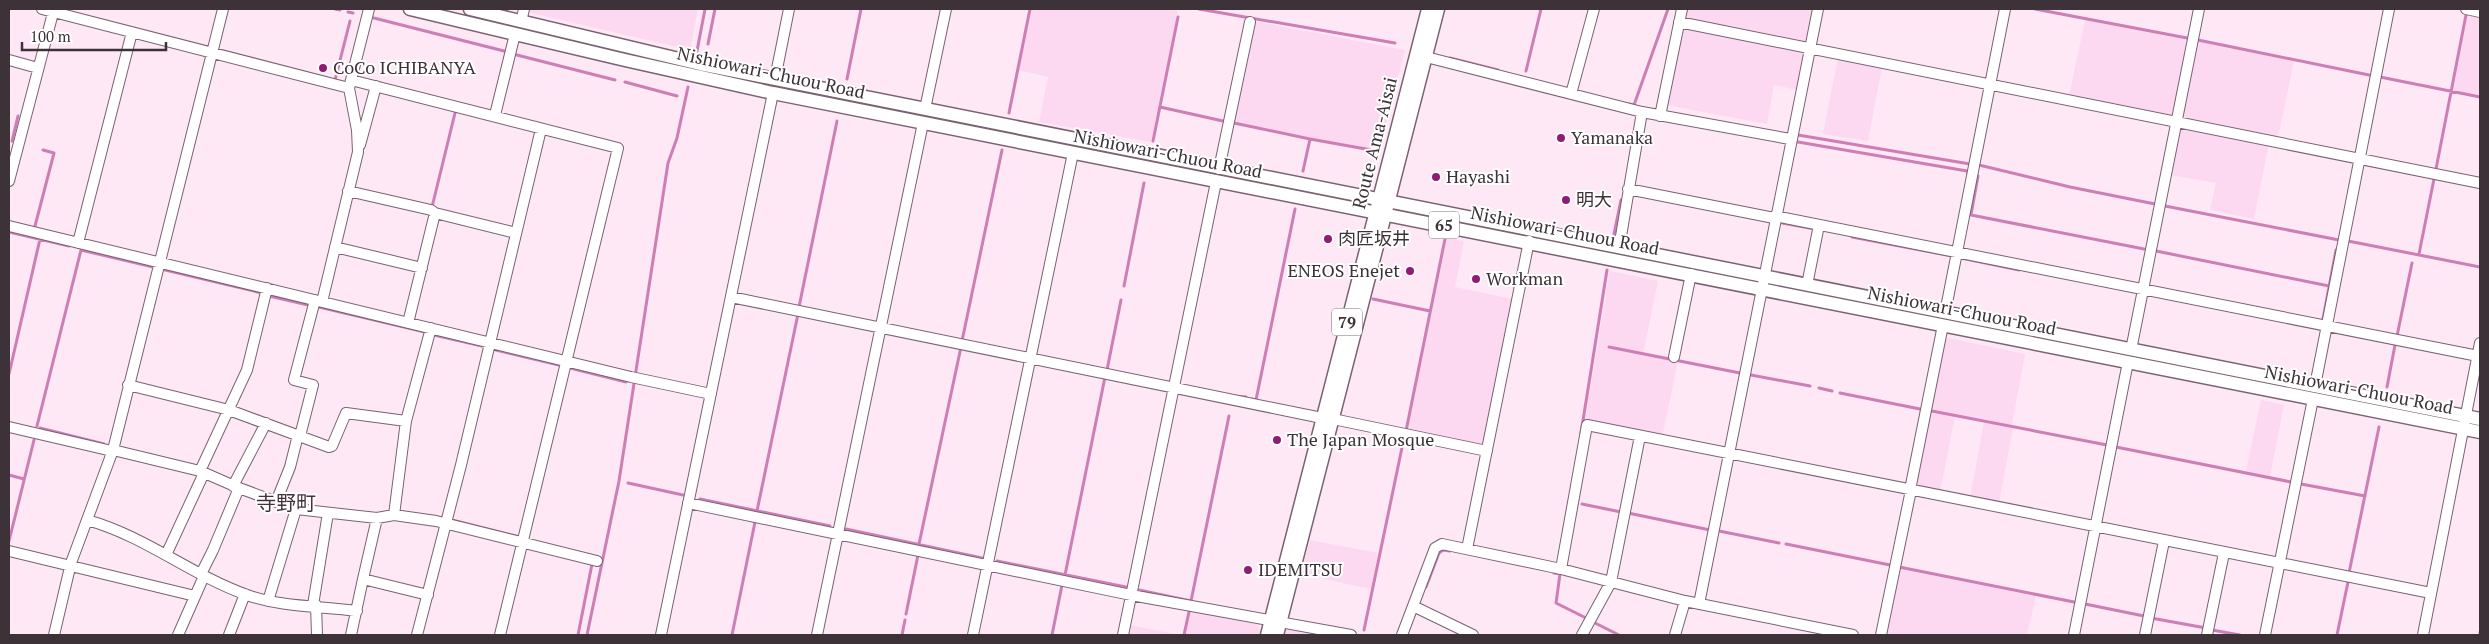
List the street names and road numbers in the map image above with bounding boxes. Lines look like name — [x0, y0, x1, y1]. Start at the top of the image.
street label: Nishiowari-Chuou Road — [675, 40, 867, 104]
street label: Route Ama-Aisai — [1346, 74, 1402, 211]
street label: Nishiowari-Chuou Road — [1072, 123, 1265, 183]
street label: Nishiowari-Chuou Road — [1469, 200, 1662, 260]
road number: 65 — [1429, 212, 1459, 238]
street label: Nishiowari-Chuou Road — [1866, 280, 2059, 340]
road number: 79 — [1332, 308, 1362, 336]
street label: Nishiowari-Chuou Road — [2263, 359, 2456, 419]

